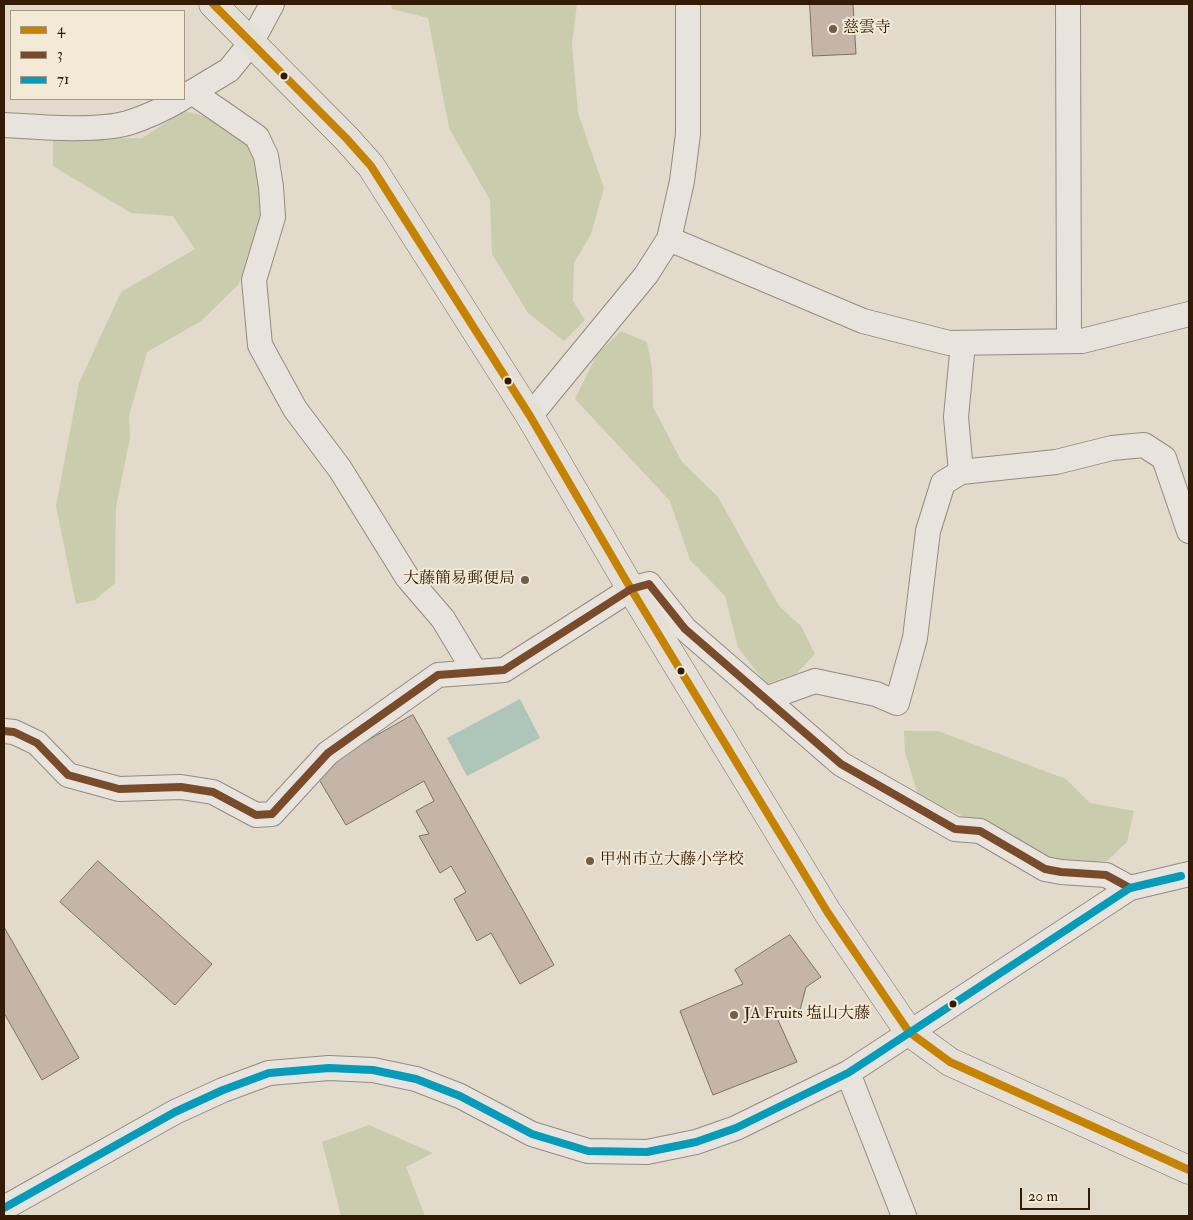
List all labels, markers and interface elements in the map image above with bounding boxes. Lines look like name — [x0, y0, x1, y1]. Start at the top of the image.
legend — [10, 10, 185, 100]
place label: 慈雲寺 — [843, 19, 891, 39]
text: 4 — [57, 20, 65, 39]
marker: 慈雲寺 — [827, 23, 839, 35]
text: 3 — [57, 45, 63, 64]
text: 71 — [57, 70, 69, 89]
unlabelled marker — [279, 71, 289, 81]
unlabelled marker — [503, 376, 513, 386]
place label: 大藤簡易郵便局 — [403, 570, 515, 590]
marker: 大藤簡易郵便局 — [519, 574, 531, 586]
unlabelled marker — [676, 666, 686, 676]
place label: 甲州市立大藤小学校 — [600, 851, 744, 871]
marker: 甲州市立大藤小学校 — [584, 855, 596, 867]
unlabelled marker — [948, 999, 958, 1009]
place label: JA Fruits 塩山大藤 — [744, 1005, 870, 1025]
marker: JA Fruits 塩山大藤 — [728, 1009, 740, 1021]
scale bar — [1023, 1178, 1093, 1210]
text: 20 m — [1028, 1187, 1058, 1206]

